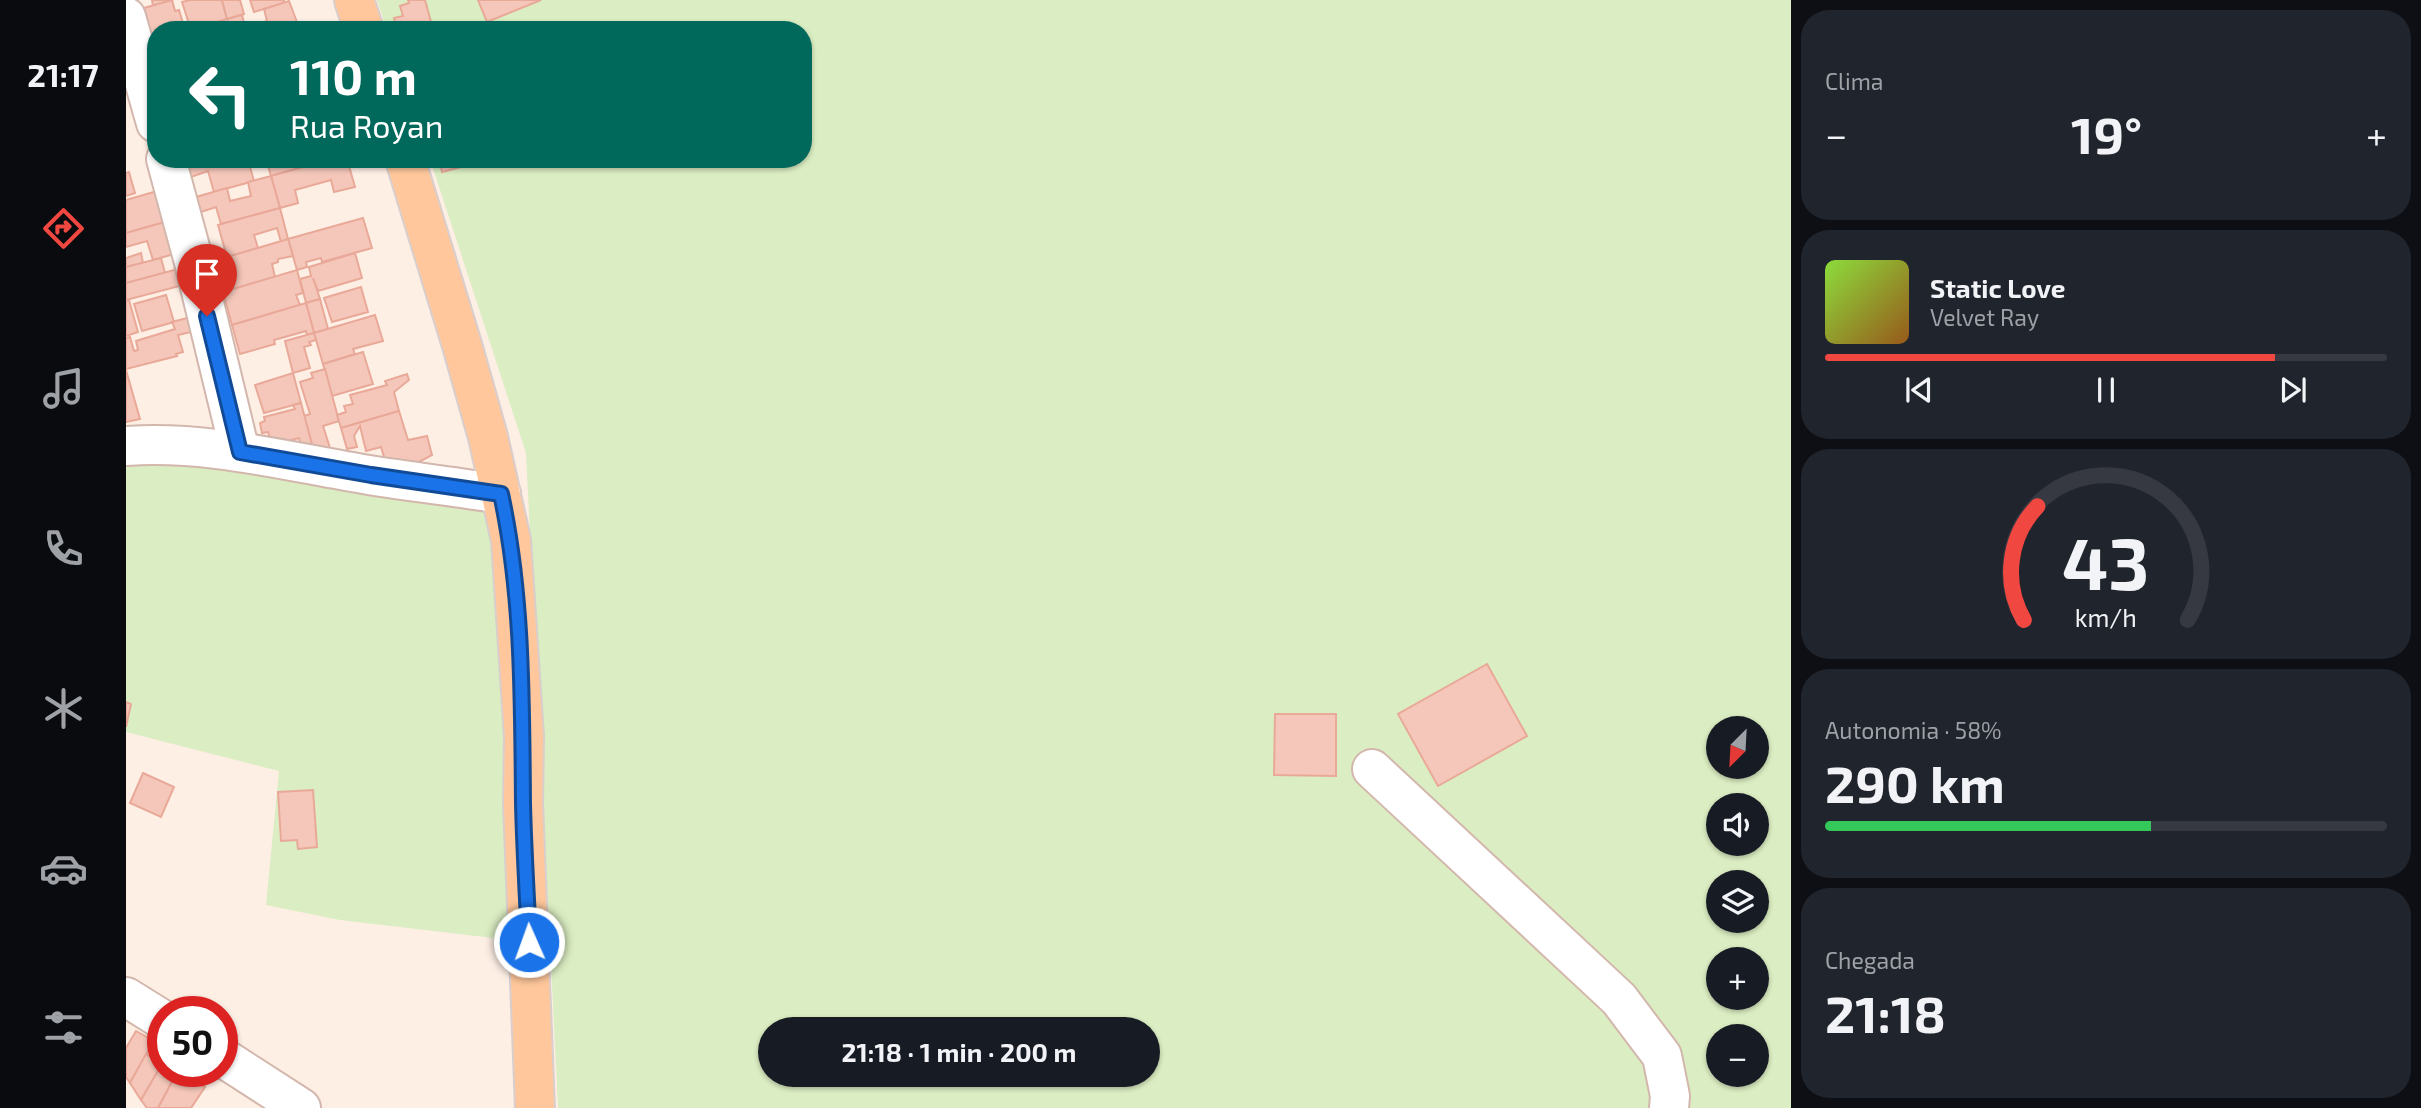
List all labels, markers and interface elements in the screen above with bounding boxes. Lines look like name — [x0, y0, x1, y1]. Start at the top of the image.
text: 110 m — [290, 46, 417, 105]
icon: left — [175, 49, 266, 140]
text: 21:17 — [27, 55, 99, 93]
text: Clima — [1825, 67, 1883, 95]
text: 19° — [2071, 102, 2142, 164]
text: Rua Royan — [290, 106, 443, 144]
text: − — [1825, 111, 1847, 157]
text: + — [2366, 111, 2387, 157]
icon: directions — [39, 204, 88, 253]
pin — [177, 244, 237, 316]
icon: arrive — [188, 255, 226, 293]
text: Static Love — [1930, 272, 2066, 303]
text: Velvet Ray — [1930, 303, 2039, 331]
icon: music — [39, 364, 88, 413]
icon: previous — [1900, 371, 1938, 409]
icon: pause — [2087, 371, 2125, 409]
icon: next — [2274, 371, 2312, 409]
text: 43 — [2062, 517, 2150, 605]
icon: phone — [39, 524, 88, 573]
text: km/h — [2075, 602, 2137, 632]
icon: climate — [39, 684, 88, 733]
north arrow — [1706, 716, 1769, 779]
map controls — [1706, 716, 1769, 1087]
text: Autonomia · 58% — [1825, 716, 2002, 744]
text: 290 km — [1825, 751, 2005, 813]
button: sound — [1706, 793, 1769, 856]
icon: car — [39, 844, 88, 893]
button: layers — [1706, 870, 1769, 933]
position arrow — [492, 905, 566, 979]
text: Chegada — [1825, 946, 1915, 974]
button: + — [1706, 947, 1769, 1010]
text: 21:18 — [1825, 981, 1946, 1043]
speed limit sign: 50 — [147, 996, 238, 1087]
icon: filters — [39, 1003, 88, 1052]
button: − — [1706, 1024, 1769, 1087]
text: 21:18 · 1 min · 200 m — [842, 1036, 1076, 1067]

